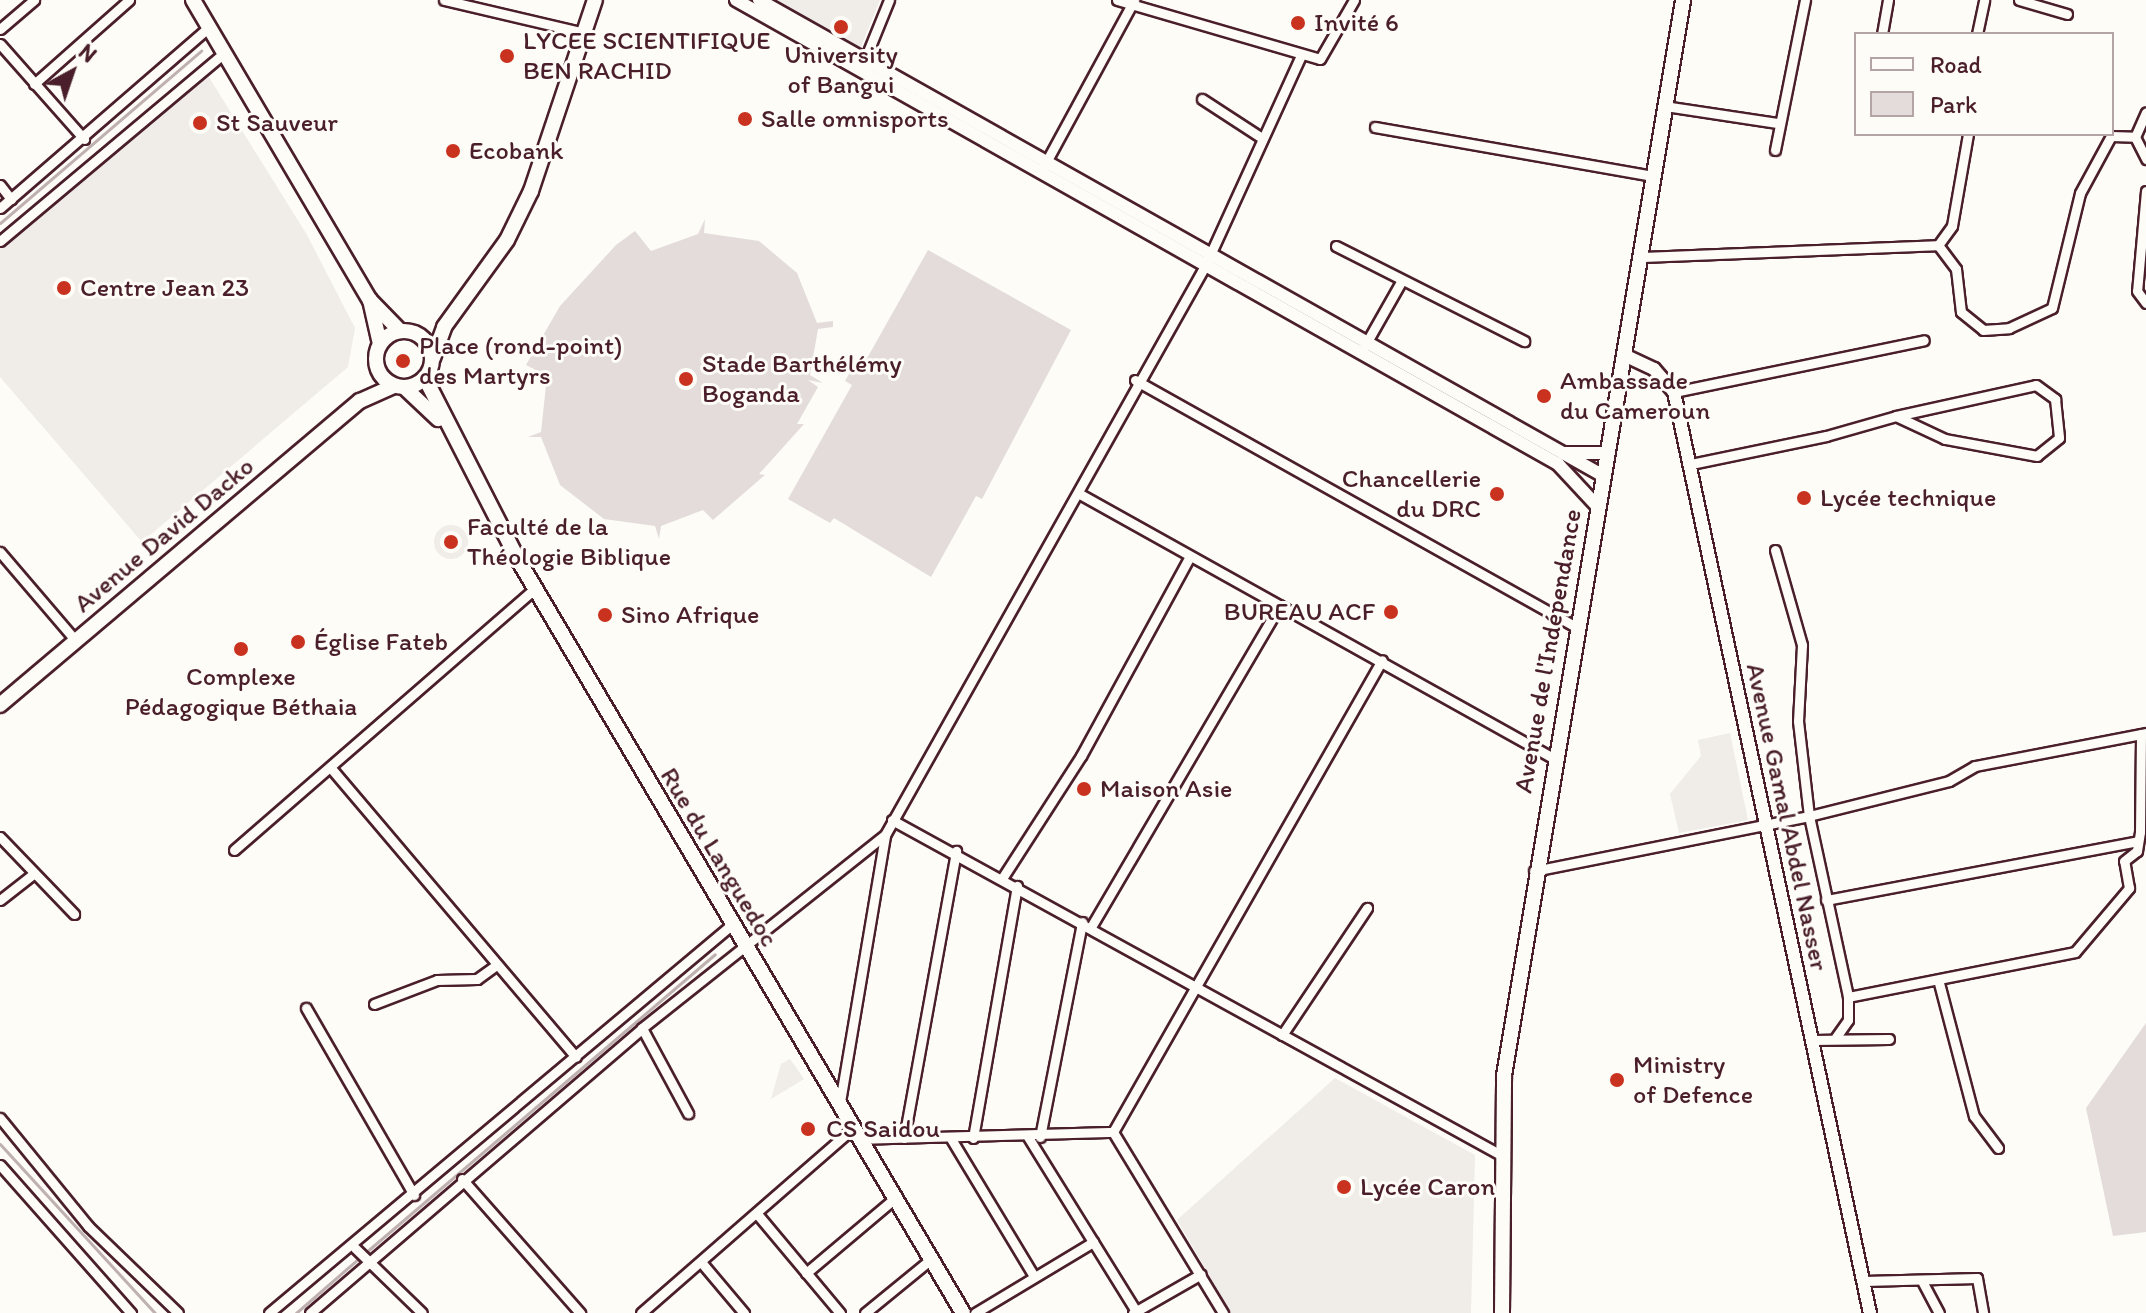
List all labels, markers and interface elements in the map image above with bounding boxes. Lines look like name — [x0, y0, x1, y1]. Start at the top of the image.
place label: Invité 6 — [1314, 7, 1399, 39]
marker: Invité 6 — [1289, 14, 1307, 32]
marker: University of Bangui — [832, 18, 850, 36]
place label: LYCEE SCIENTIFIQUE BEN RACHID — [523, 25, 773, 86]
north arrow — [32, 32, 112, 112]
legend — [1854, 32, 2114, 136]
text: N — [73, 38, 102, 68]
place label: University of Bangui — [784, 39, 898, 100]
marker: LYCEE SCIENTIFIQUE BEN RACHID — [498, 47, 516, 65]
text: Road — [1930, 50, 1982, 79]
text: Park — [1930, 90, 1977, 119]
place label: Salle omnisports — [761, 103, 948, 135]
place label: St Sauveur — [216, 107, 337, 139]
marker: Salle omnisports — [736, 110, 754, 128]
marker: St Sauveur — [191, 114, 209, 132]
place label: Ecobank — [469, 135, 563, 167]
marker: Ecobank — [444, 142, 462, 160]
place label: Centre Jean 23 — [80, 272, 248, 304]
marker: Centre Jean 23 — [55, 279, 73, 297]
place label: Place (rond-point) des Martyrs — [419, 330, 621, 392]
place label: Stade Barthélémy Boganda — [702, 348, 902, 410]
marker: Place (rond-point) des Martyrs — [394, 352, 412, 370]
place label: Ambassade du Cameroun — [1560, 365, 1711, 426]
marker: Stade Barthélémy Boganda — [677, 370, 695, 388]
marker: Ambassade du Cameroun — [1535, 387, 1553, 405]
street label: Avenue David Dacko — [68, 451, 260, 619]
place label: Chancellerie du DRC — [1342, 463, 1481, 524]
place label: Lycée technique — [1820, 482, 1997, 514]
marker: Chancellerie du DRC — [1488, 485, 1506, 503]
marker: Lycée technique — [1795, 489, 1813, 507]
street label: Avenue de l'Indépendance — [1508, 507, 1588, 795]
place label: Faculté de la Théologie Biblique — [467, 511, 671, 572]
marker: Faculté de la Théologie Biblique — [442, 533, 460, 551]
place label: BUREAU ACF — [1224, 596, 1375, 628]
place label: Sino Afrique — [621, 599, 759, 631]
marker: BUREAU ACF — [1382, 603, 1400, 621]
marker: Sino Afrique — [596, 606, 614, 624]
place label: Église Fateb — [314, 626, 447, 658]
marker: Église Fateb — [289, 633, 307, 651]
marker: Complexe Pédagogique Béthaia — [232, 640, 250, 658]
place label: Complexe Pédagogique Béthaia — [125, 661, 357, 722]
street label: Avenue Gamal Abdel Nasser — [1739, 661, 1835, 973]
street label: Rue du Languedoc — [653, 762, 785, 952]
place label: Maison Asie — [1100, 773, 1232, 805]
marker: Maison Asie — [1075, 780, 1093, 798]
place label: Ministry of Defence — [1633, 1049, 1752, 1110]
marker: Ministry of Defence — [1608, 1071, 1626, 1089]
place label: CS Saidou — [826, 1113, 940, 1145]
marker: CS Saidou — [797, 1118, 819, 1140]
place label: Lycée Caron — [1360, 1171, 1495, 1203]
marker: Lycée Caron — [1335, 1178, 1353, 1196]

